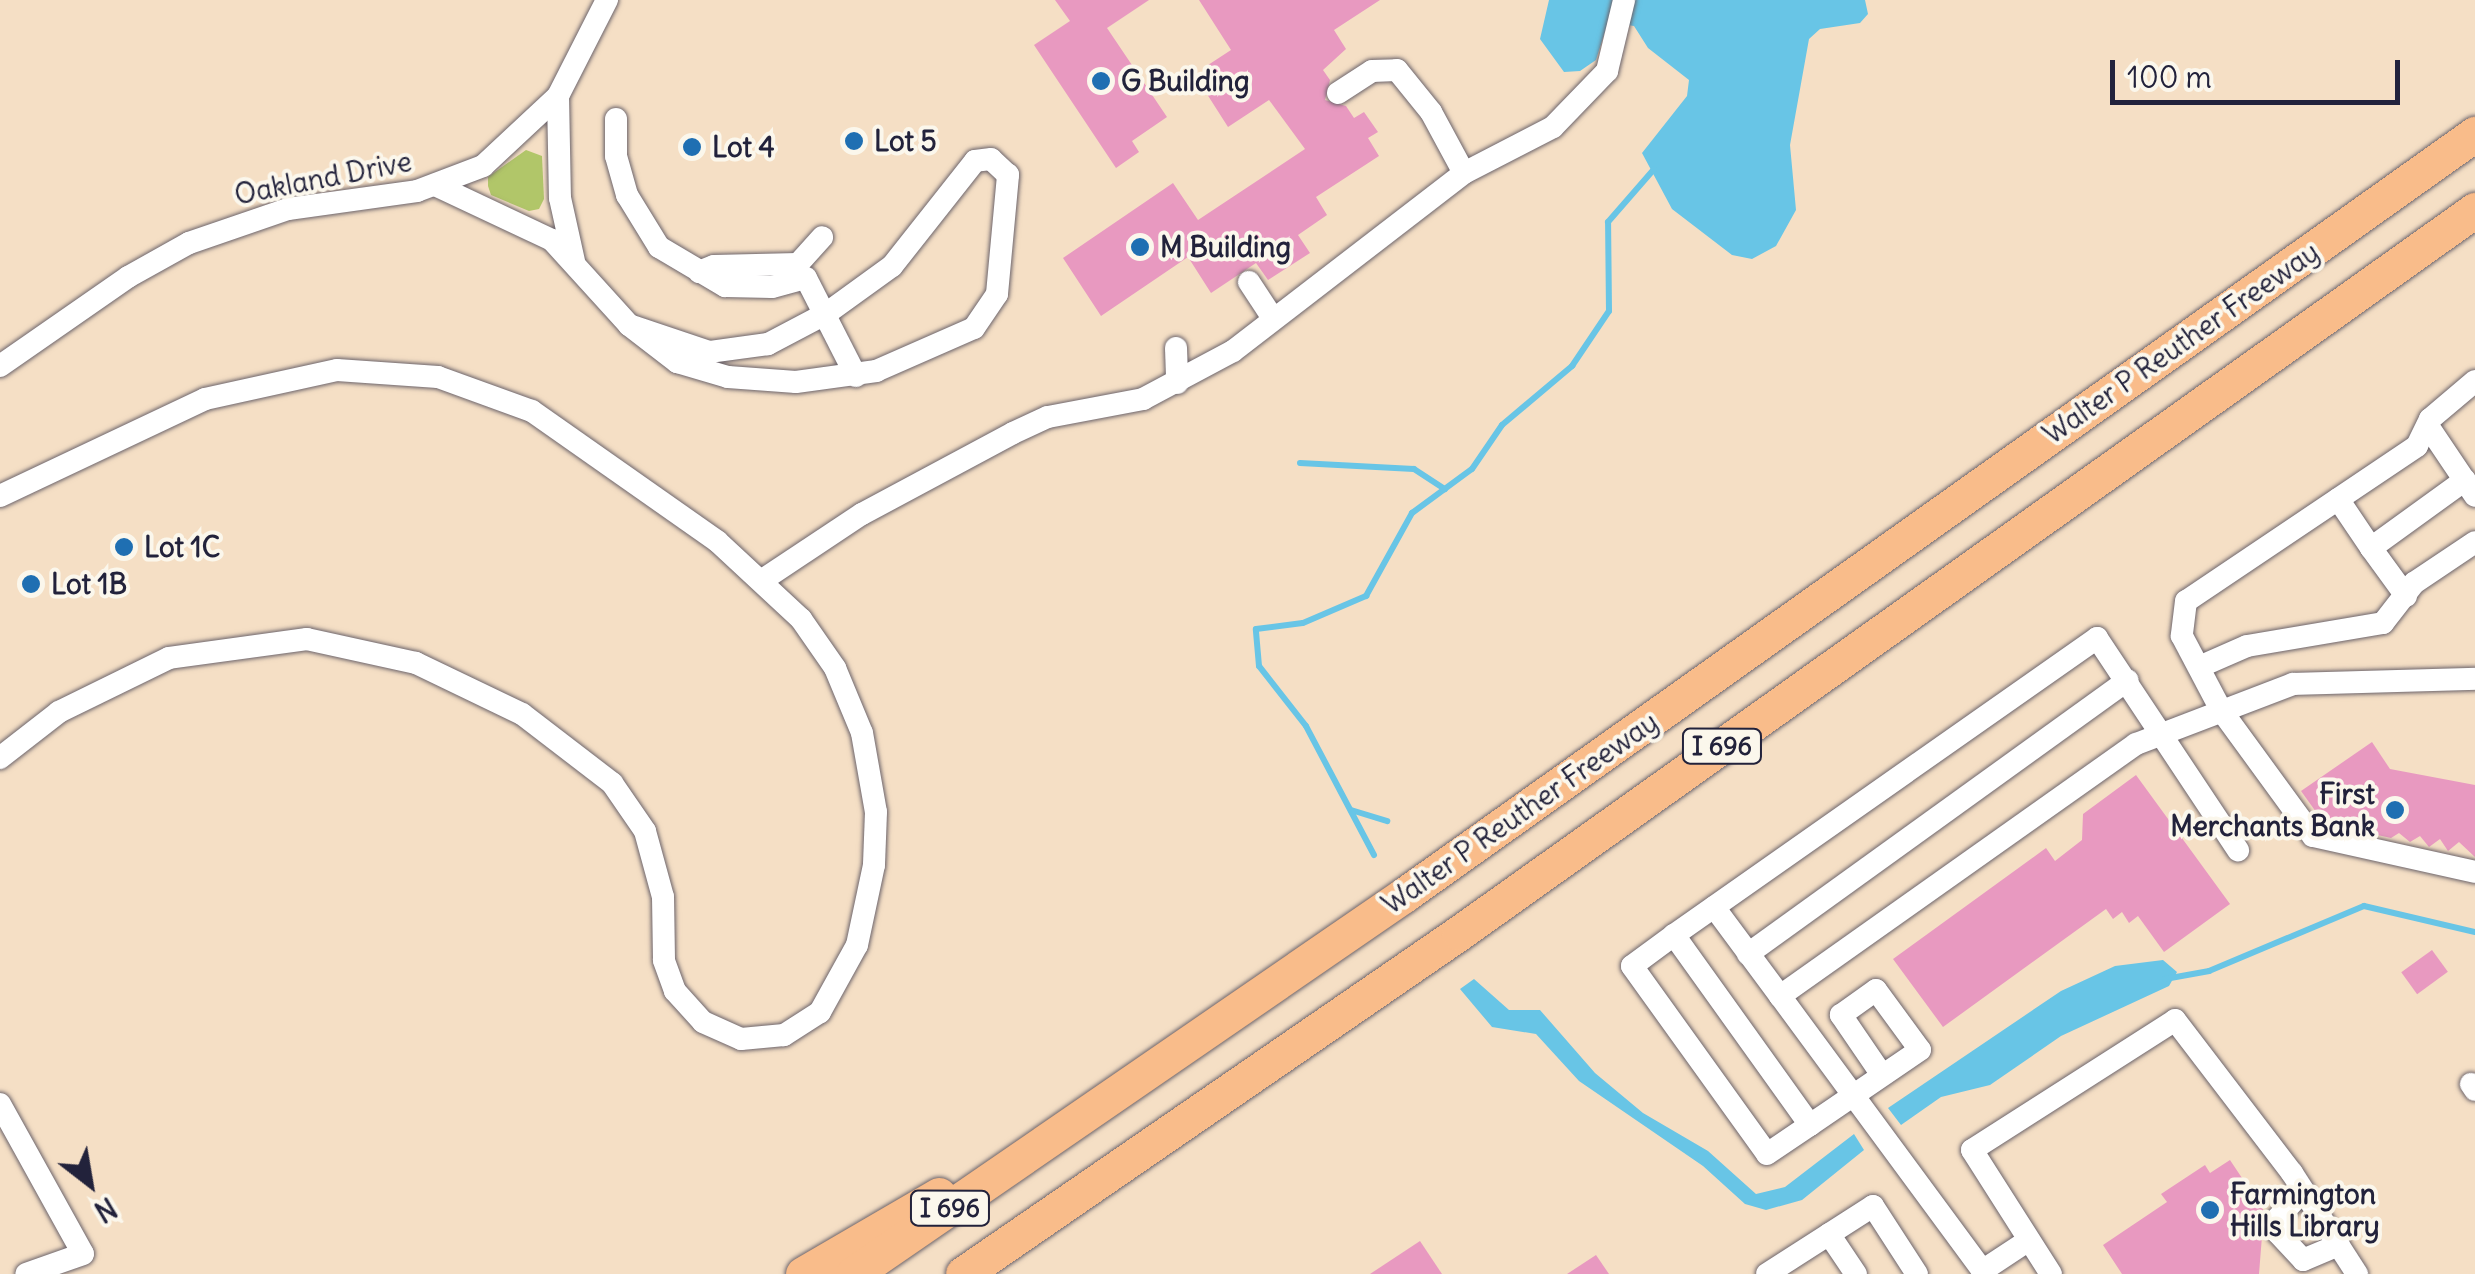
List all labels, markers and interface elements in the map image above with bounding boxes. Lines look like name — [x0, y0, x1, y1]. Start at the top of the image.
scale bar — [2115, 40, 2405, 102]
text: 100 m — [2127, 58, 2212, 96]
place label: G Building — [1121, 64, 1250, 98]
marker: G Building — [1090, 70, 1112, 92]
place label: Lot 5 — [874, 124, 937, 158]
place label: Lot 4 — [712, 130, 775, 164]
marker: Lot 5 — [843, 130, 865, 152]
marker: Lot 4 — [681, 136, 703, 158]
street label: Oakland Drive — [232, 144, 414, 212]
place label: M Building — [1160, 230, 1291, 264]
street label: Walter P Reuther Freeway — [2037, 235, 2325, 451]
marker: M Building — [1129, 236, 1151, 258]
place label: Lot 1C — [144, 530, 220, 564]
marker: Lot 1C — [113, 536, 135, 558]
place label: Lot 1B — [51, 567, 127, 601]
marker: Lot 1B — [20, 573, 42, 595]
street label: Walter P Reuther Freeway — [1376, 705, 1664, 921]
road number: I 696 — [1680, 726, 1764, 766]
place label: First Merchants Bank — [2170, 777, 2375, 843]
marker: First Merchants Bank — [2384, 799, 2406, 821]
north arrow — [40, 1134, 140, 1234]
place label: Farmington Hills Library — [2230, 1177, 2380, 1243]
road number: I 696 — [908, 1188, 992, 1228]
text: N — [88, 1189, 123, 1230]
marker: Farmington Hills Library — [2199, 1199, 2221, 1221]

